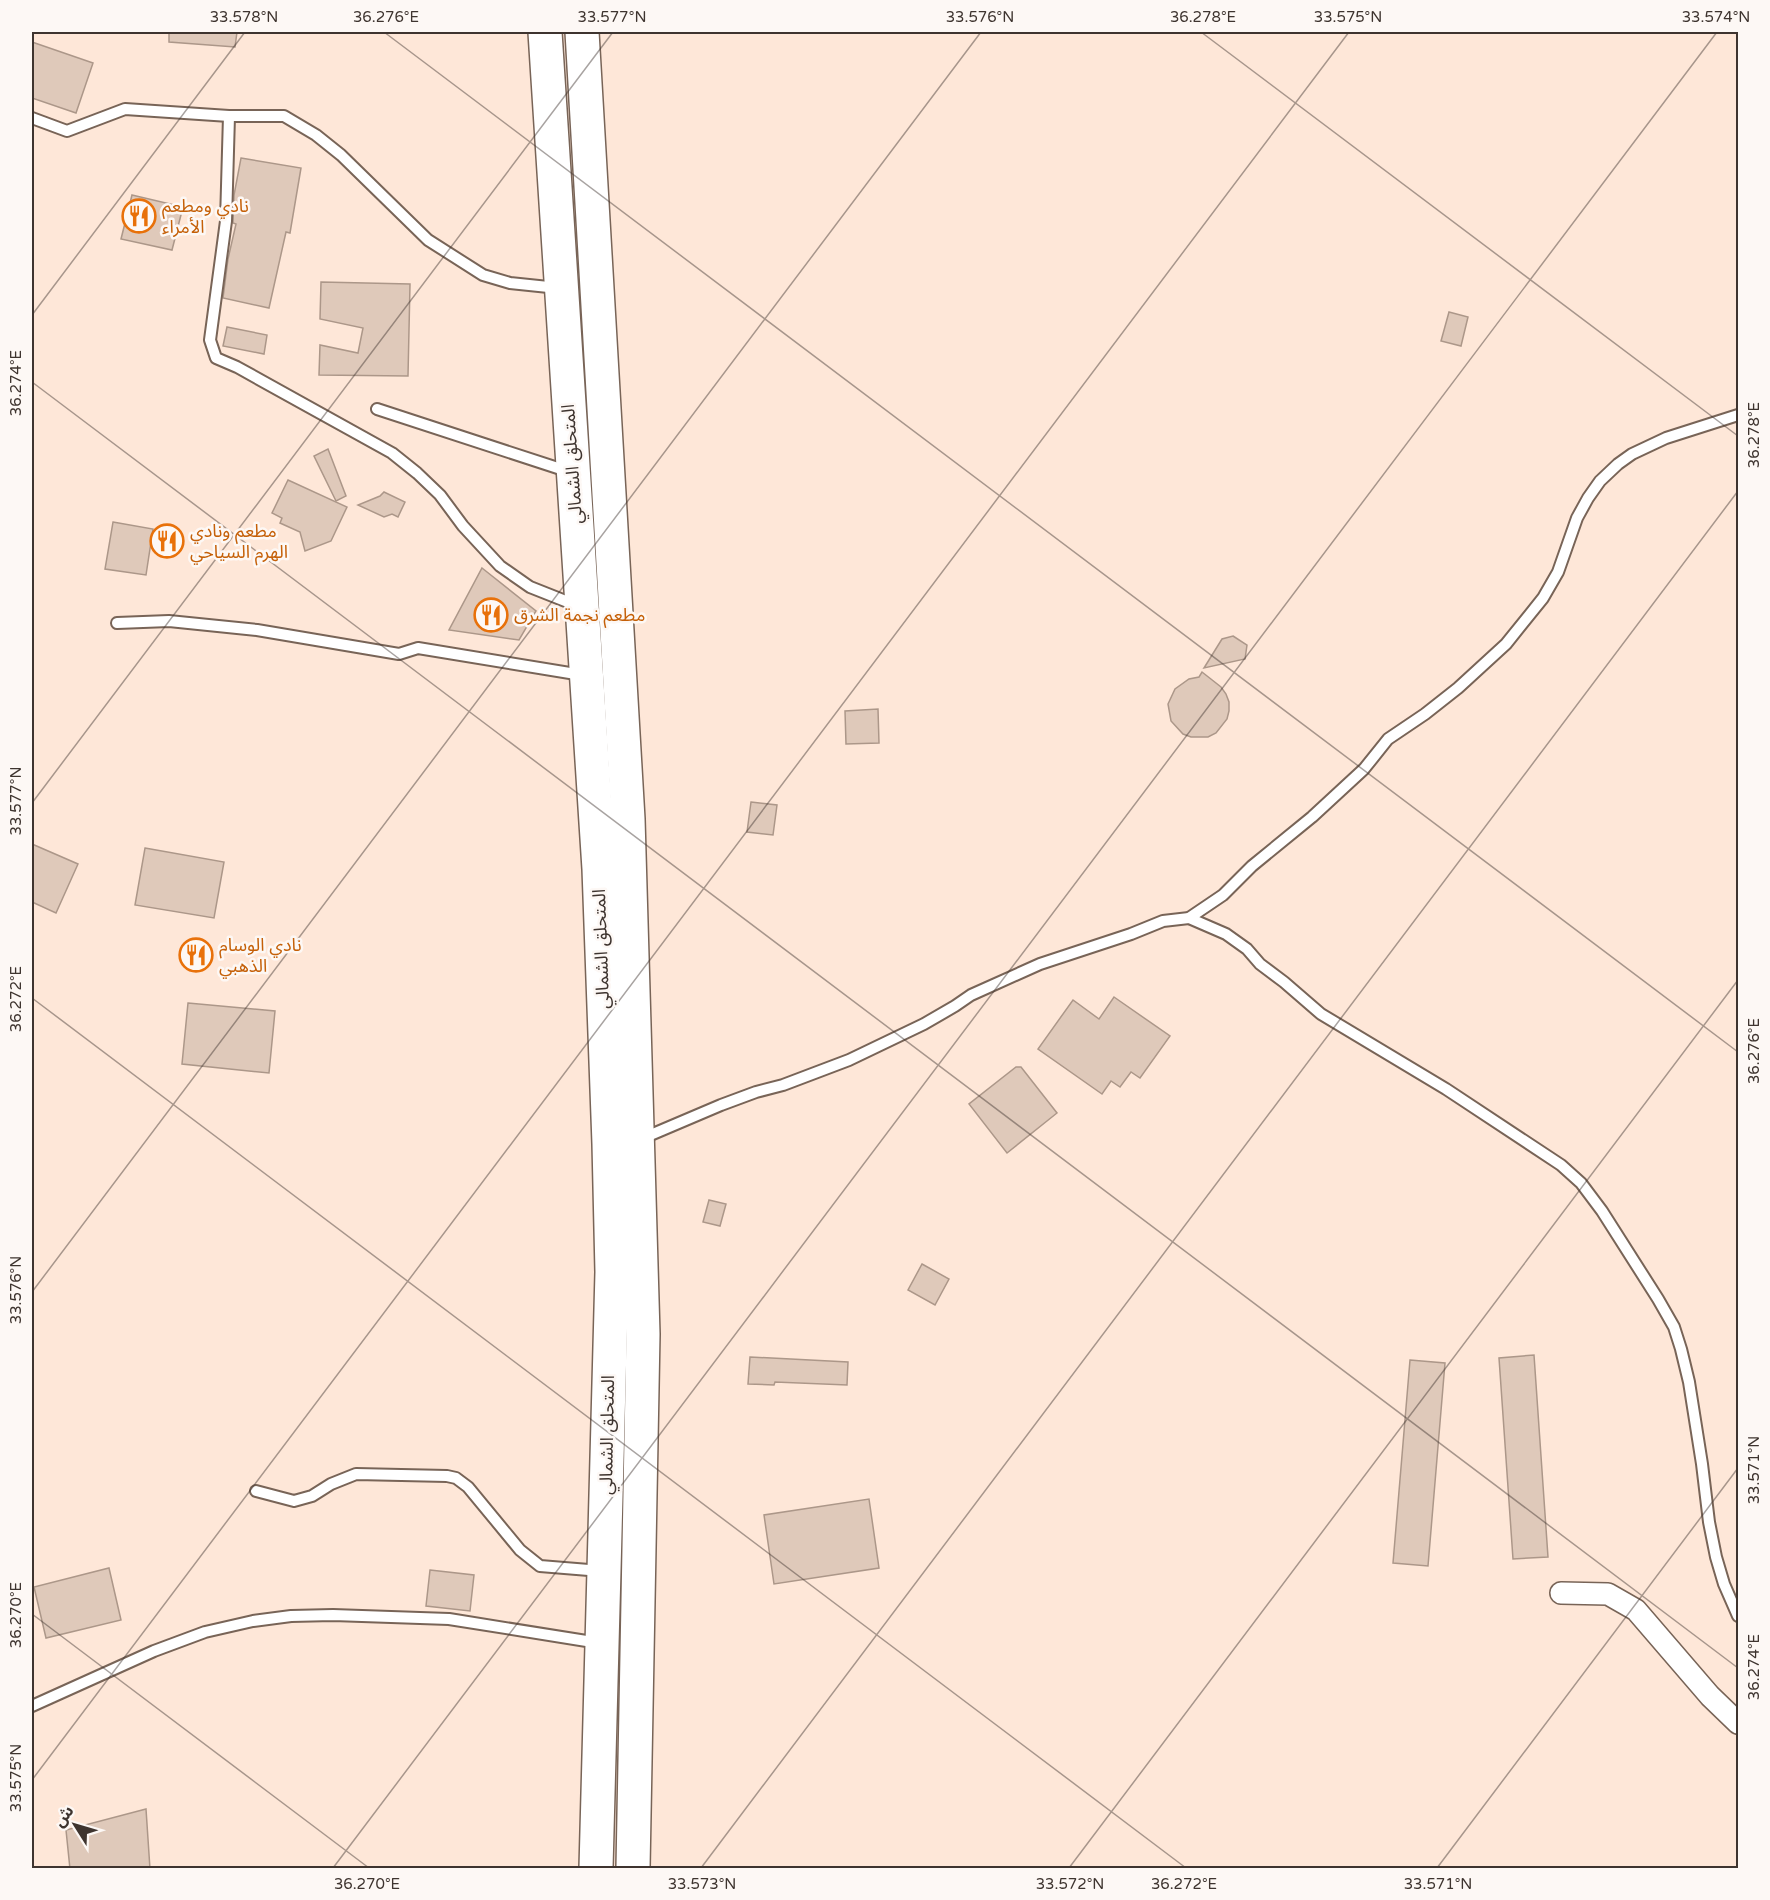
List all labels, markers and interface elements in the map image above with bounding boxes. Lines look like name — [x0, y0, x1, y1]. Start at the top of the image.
text: 33.578°N — [210, 8, 278, 26]
text: 36.276°E — [353, 8, 419, 26]
text: 33.577°N — [577, 8, 647, 26]
text: 33.576°N — [946, 8, 1014, 26]
text: 36.278°E — [1170, 8, 1236, 26]
text: 33.575°N — [1314, 8, 1382, 26]
text: 33.574°N — [1682, 8, 1750, 26]
place label: نادي ومطعم الأمراء — [162, 195, 249, 238]
restaurant icon: نادي ومطعم الأمراء — [121, 198, 157, 234]
text: 36.274°E — [7, 350, 25, 416]
text: 36.278°E — [1745, 402, 1763, 468]
street label: المتحلق الشمالي — [557, 403, 589, 525]
place label: مطعم ونادي الهرم السياحي — [190, 520, 288, 566]
restaurant icon: مطعم ونادي الهرم السياحي — [149, 523, 185, 559]
restaurant icon: مطعم نجمة الشرق — [473, 597, 509, 633]
place label: مطعم نجمة الشرق — [514, 604, 645, 628]
text: 33.577°N — [7, 766, 25, 836]
street label: المتحلق الشمالي — [588, 889, 616, 1009]
place label: نادي الوسام الذهبي — [219, 934, 302, 979]
restaurant icon: نادي الوسام الذهبي — [178, 937, 214, 973]
text: 36.272°E — [7, 966, 25, 1032]
text: 36.276°E — [1745, 1018, 1763, 1084]
text: 33.576°N — [7, 1256, 25, 1324]
street label: المتحلق الشمالي — [595, 1375, 621, 1495]
text: 33.571°N — [1745, 1436, 1763, 1504]
text: 36.270°E — [7, 1582, 25, 1648]
text: 36.274°E — [1745, 1634, 1763, 1700]
text: 33.575°N — [7, 1744, 25, 1812]
north arrow — [45, 1795, 105, 1855]
text: ش — [49, 1802, 78, 1831]
text: 36.270°E — [334, 1875, 400, 1893]
text: 33.573°N — [668, 1875, 736, 1893]
text: 33.572°N — [1036, 1875, 1104, 1893]
text: 36.272°E — [1151, 1875, 1217, 1893]
text: 33.571°N — [1404, 1875, 1472, 1893]

